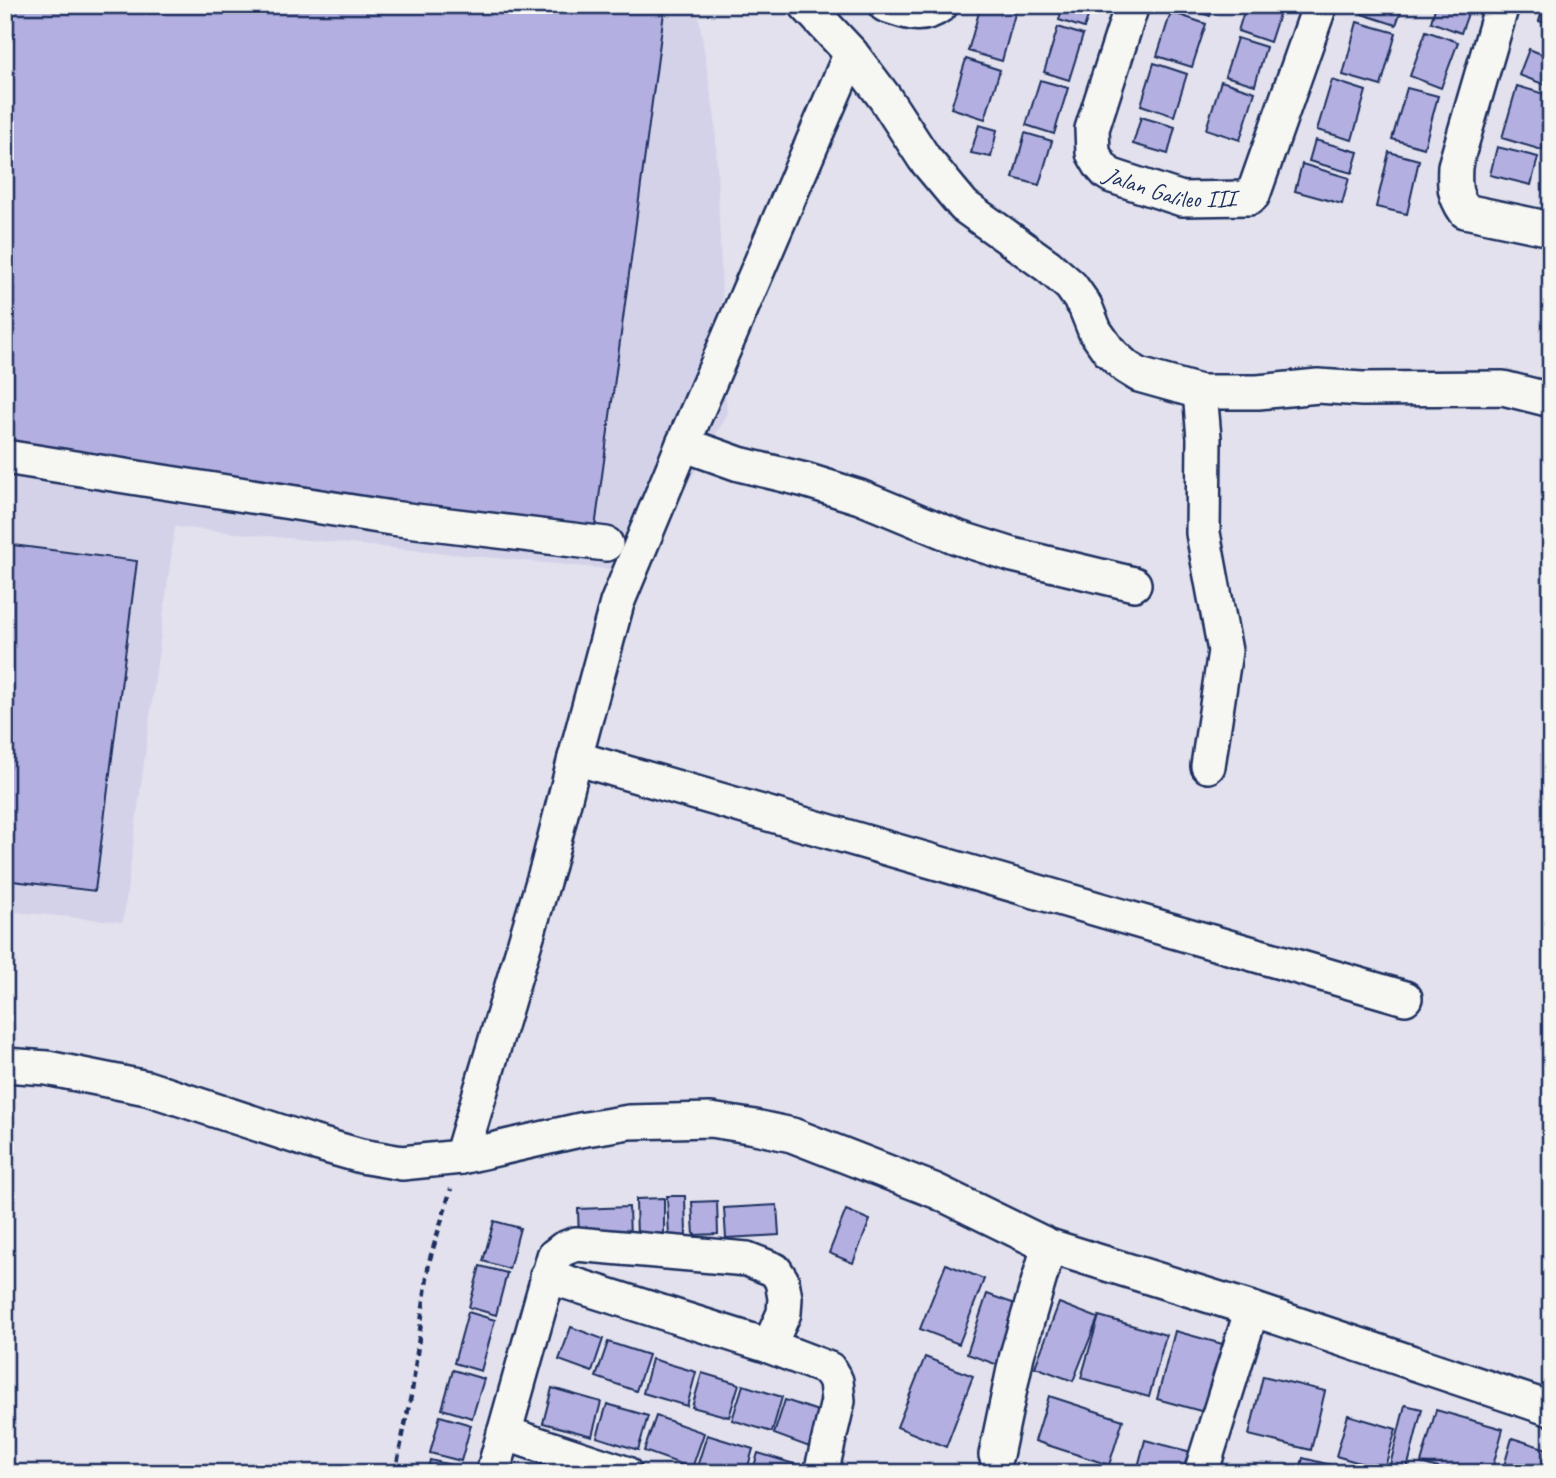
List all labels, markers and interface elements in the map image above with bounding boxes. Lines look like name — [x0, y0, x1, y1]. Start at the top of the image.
street label: Jalan Galileo III — [1098, 159, 1240, 214]

